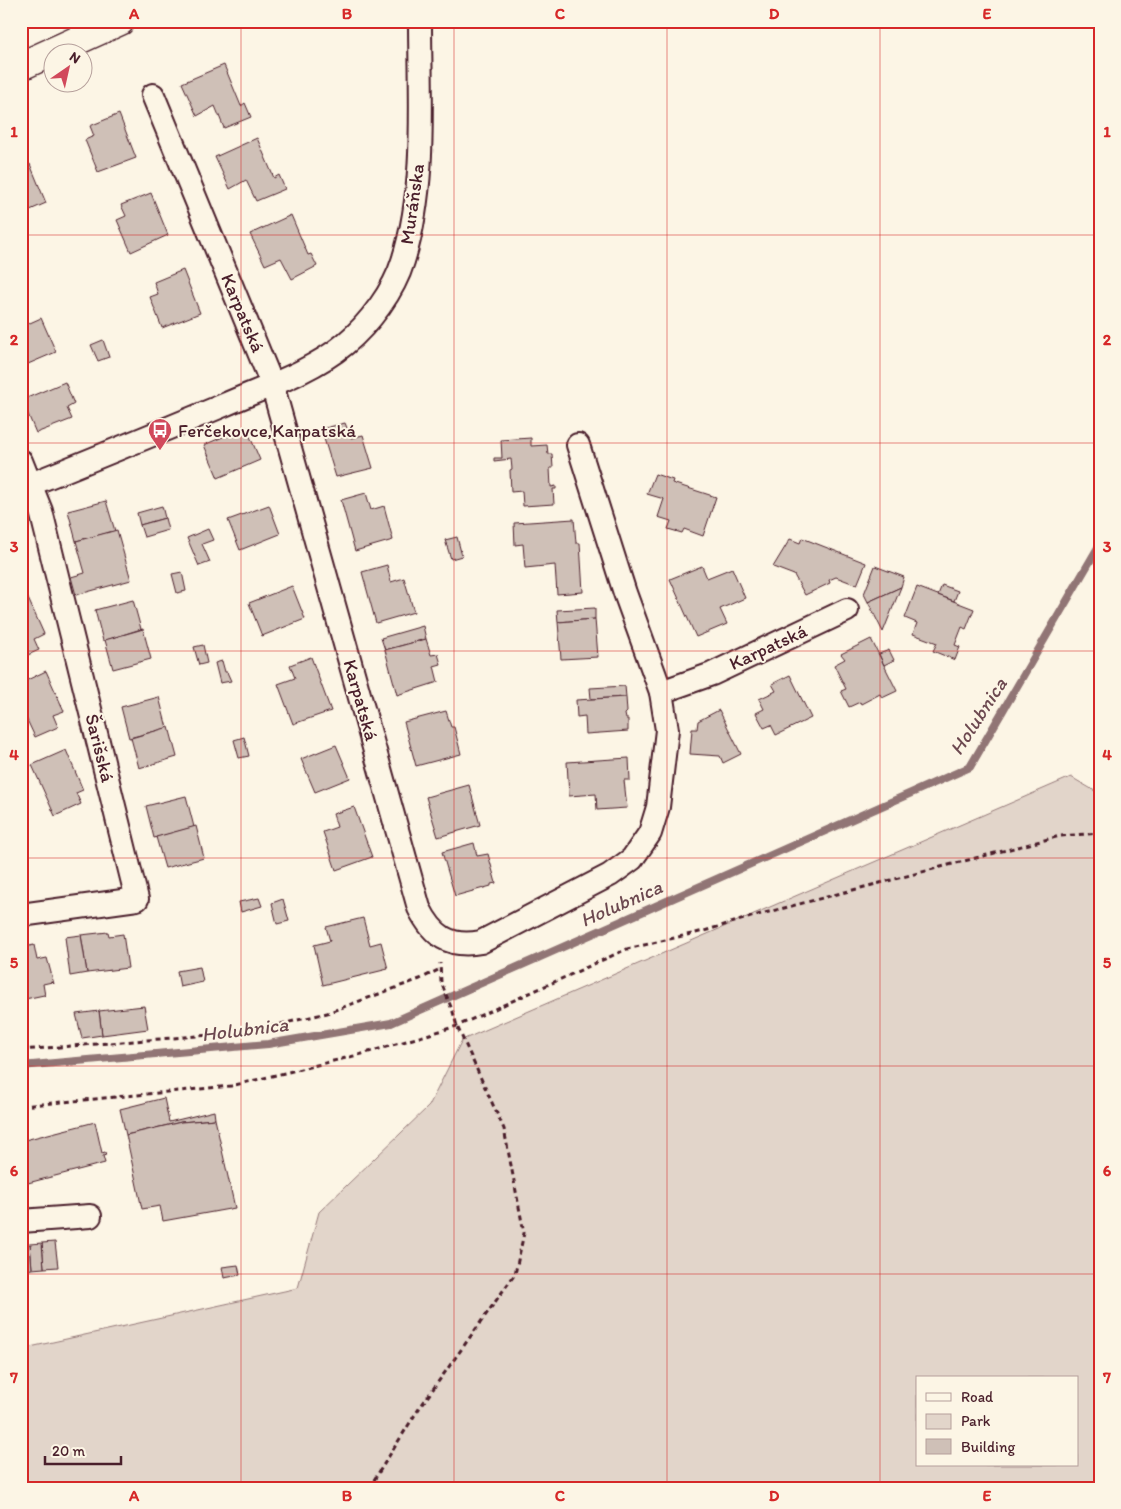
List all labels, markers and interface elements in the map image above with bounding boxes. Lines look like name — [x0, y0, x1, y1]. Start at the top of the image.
text: A — [128, 4, 140, 23]
text: B — [342, 4, 353, 23]
text: C — [555, 4, 566, 23]
text: D — [769, 4, 780, 23]
text: E — [983, 4, 992, 23]
north arrow — [42, 42, 92, 92]
text: N — [66, 48, 84, 67]
text: 1 — [10, 122, 18, 141]
text: 1 — [1103, 122, 1111, 141]
street label: Muráňska — [395, 162, 429, 246]
street label: Karpatská — [216, 270, 270, 356]
text: 2 — [10, 330, 19, 349]
text: 2 — [1103, 330, 1112, 349]
bus stop icon: Ferčekovce,Karpatská — [147, 417, 173, 451]
place label: Ferčekovce,Karpatská — [178, 419, 356, 442]
text: 3 — [10, 537, 19, 556]
text: 3 — [1103, 537, 1112, 556]
street label: Karpatská — [725, 619, 811, 675]
street label: Karpatská — [338, 657, 384, 743]
water label: Holubnica — [944, 672, 1012, 759]
street label: Šarišská — [80, 711, 120, 785]
text: 4 — [9, 745, 19, 764]
text: 4 — [1102, 745, 1112, 764]
water label: Holubnica — [576, 874, 666, 932]
text: 5 — [10, 953, 19, 972]
text: 5 — [1103, 953, 1112, 972]
water label: Holubnica — [200, 1012, 290, 1046]
text: 6 — [10, 1161, 19, 1180]
text: 6 — [1103, 1161, 1112, 1180]
text: 7 — [9, 1368, 18, 1387]
text: 7 — [1102, 1368, 1111, 1387]
legend — [916, 1376, 1078, 1466]
text: Road — [961, 1388, 994, 1406]
text: Park — [961, 1412, 991, 1430]
scale bar — [45, 1434, 121, 1466]
text: Building — [961, 1438, 1015, 1456]
text: 20 m — [52, 1442, 86, 1460]
text: A — [128, 1486, 140, 1505]
text: B — [342, 1486, 353, 1505]
text: C — [555, 1486, 566, 1505]
text: D — [769, 1486, 780, 1505]
text: E — [983, 1486, 992, 1505]

